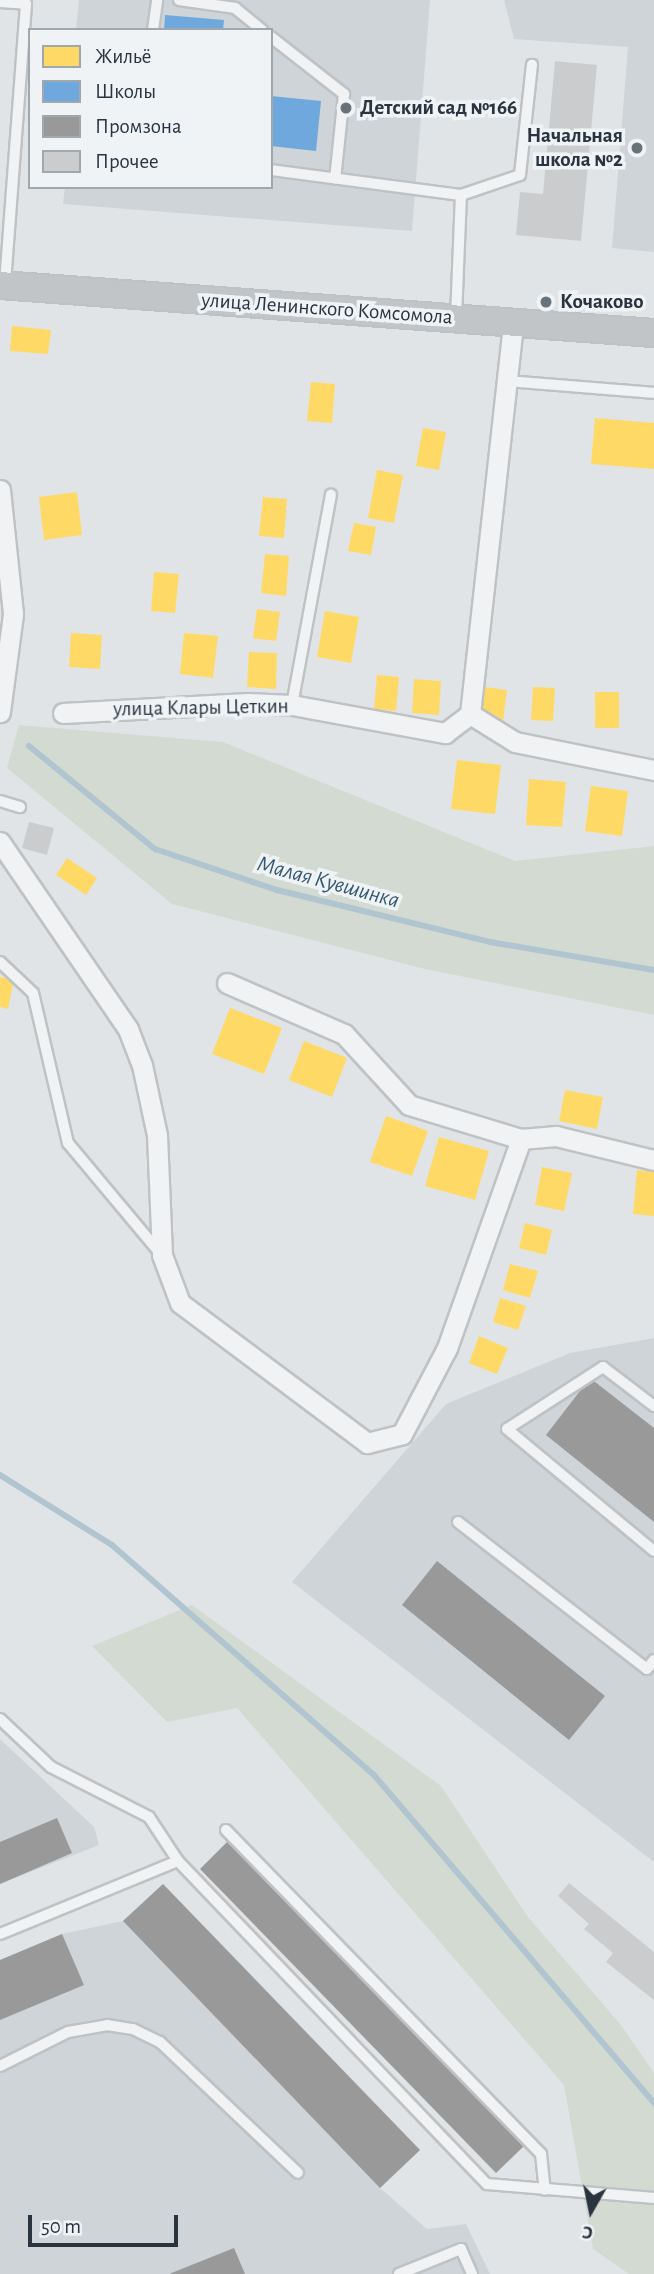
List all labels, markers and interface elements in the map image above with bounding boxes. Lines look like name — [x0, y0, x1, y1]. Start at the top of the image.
legend — [28, 28, 273, 189]
text: Жильё — [95, 46, 151, 67]
text: Школы — [95, 81, 156, 102]
place label: Детский сад №166 — [360, 95, 517, 121]
marker: Детский сад №166 — [338, 100, 354, 116]
text: Промзона — [95, 116, 182, 137]
place label: Начальная школа №2 — [526, 123, 623, 173]
marker: Начальная школа №2 — [629, 140, 645, 156]
text: Прочее — [95, 151, 159, 172]
street label: улица Ленинского Комсомола — [201, 288, 453, 330]
place label: Кочаково — [560, 289, 644, 315]
marker: Кочаково — [538, 294, 554, 310]
street label: улица Клары Цеткин — [113, 694, 289, 722]
water label: Малая Кувшинка — [254, 851, 402, 915]
north arrow — [556, 2176, 626, 2246]
scale bar — [32, 2200, 182, 2244]
text: 50 m — [41, 2216, 81, 2237]
text: С — [581, 2222, 594, 2242]

